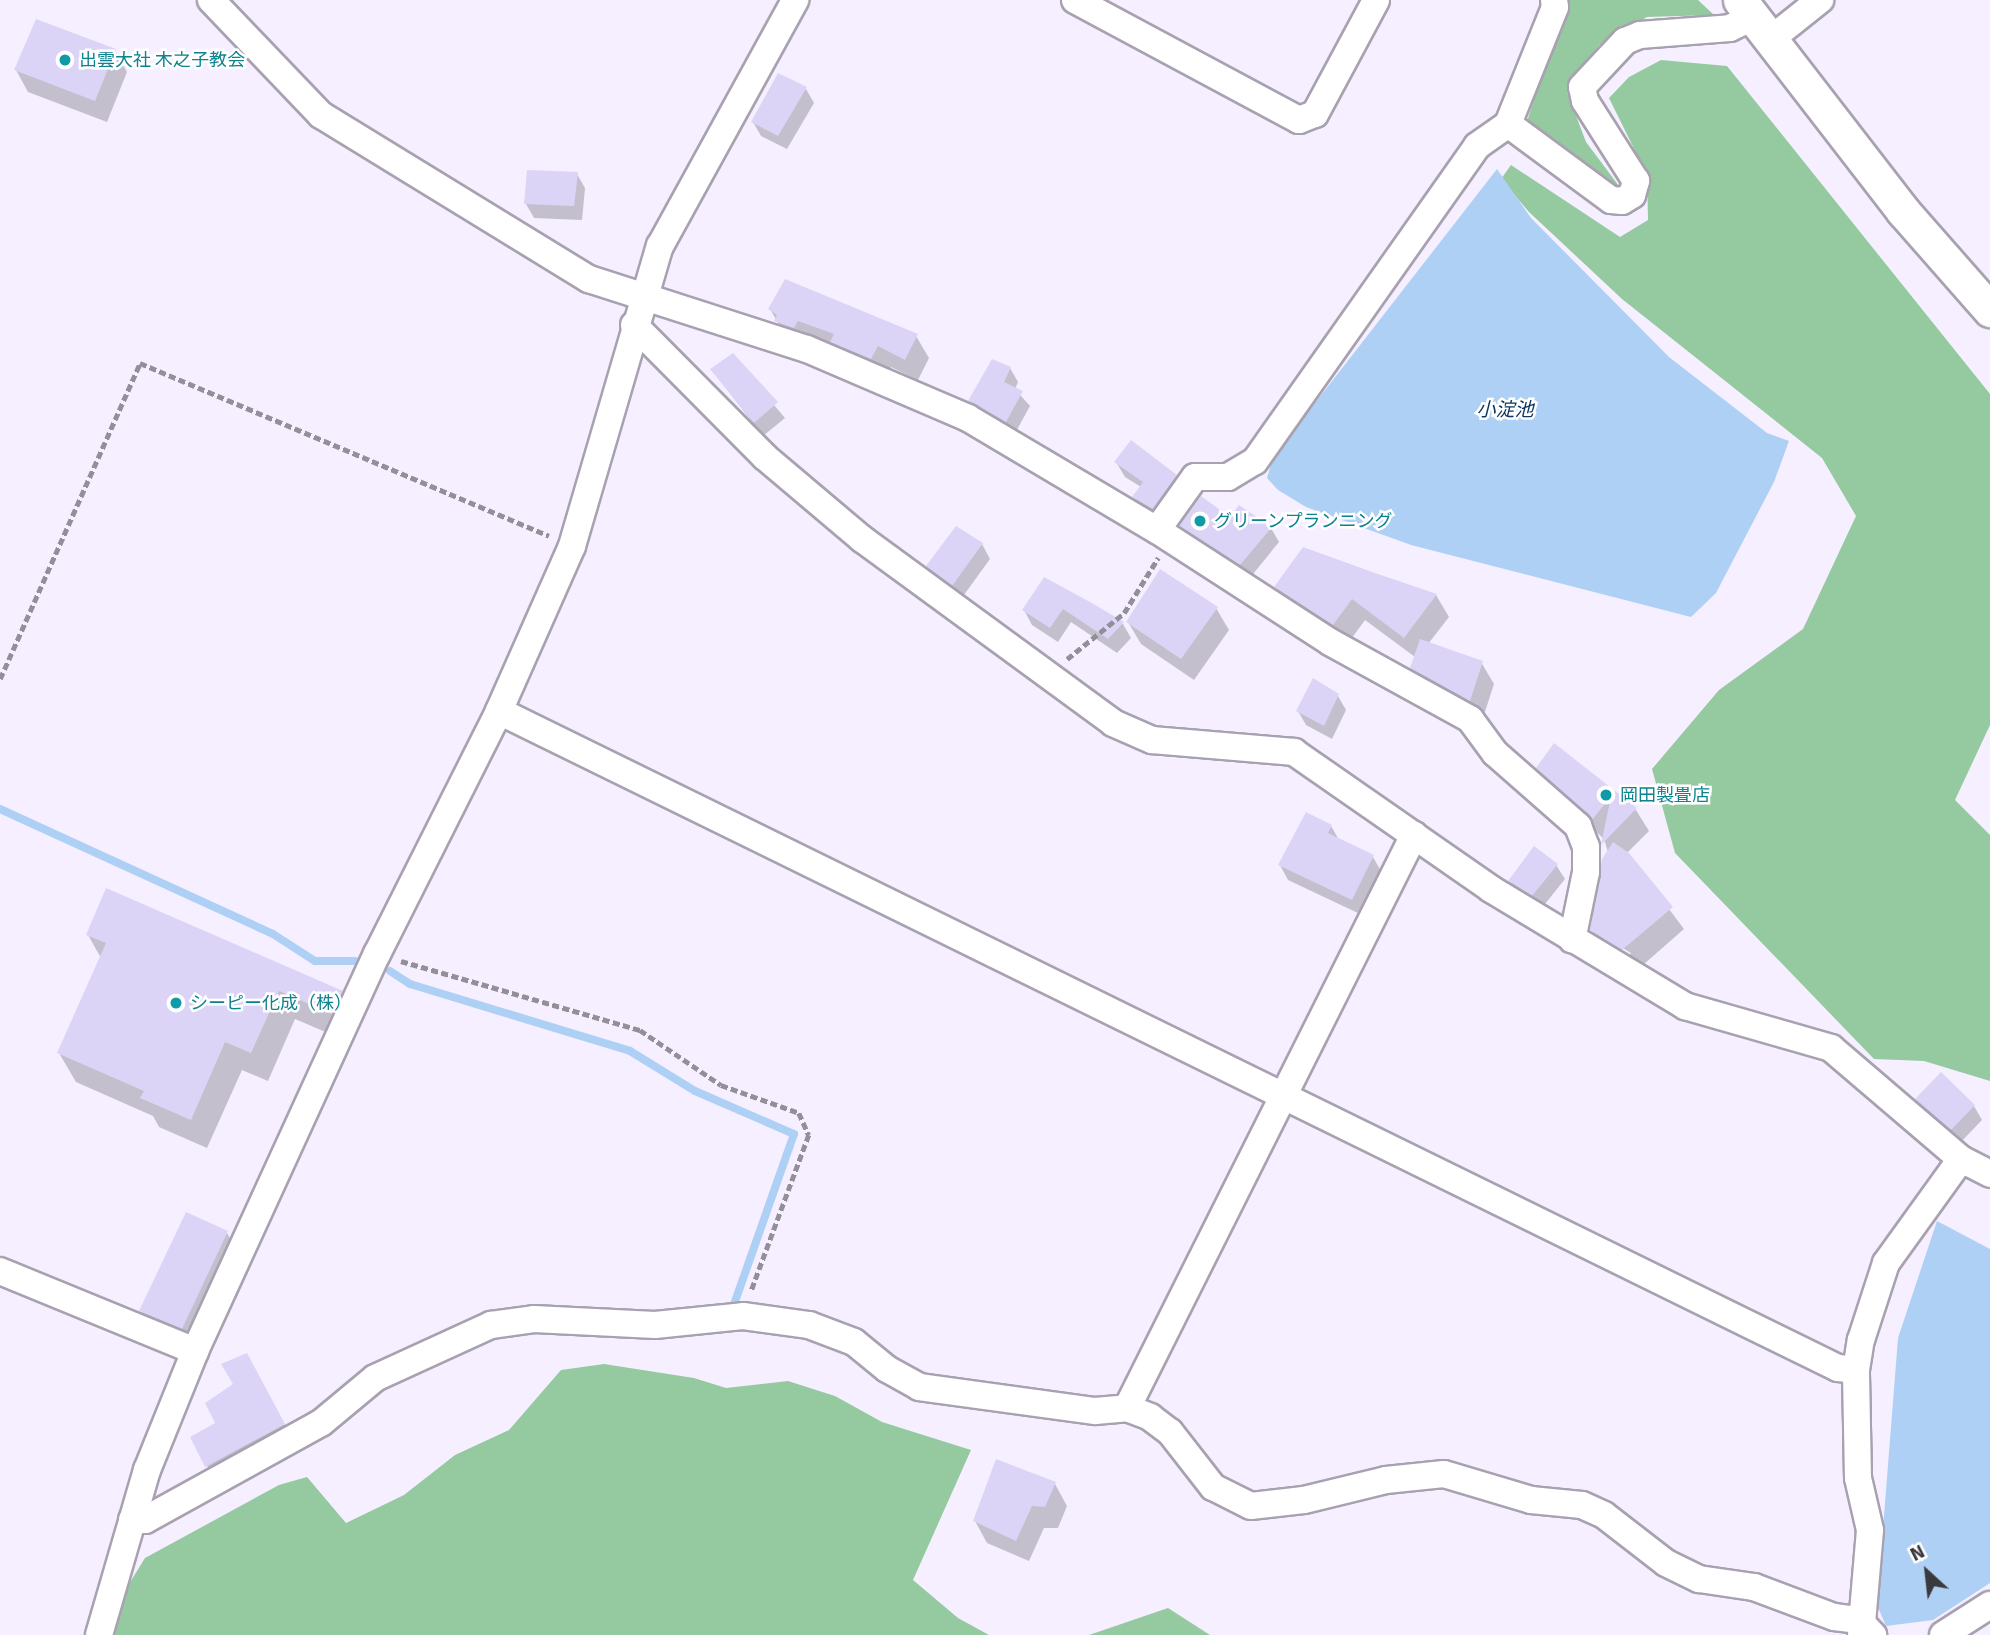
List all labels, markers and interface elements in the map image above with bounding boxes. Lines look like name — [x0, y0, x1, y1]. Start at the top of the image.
place label: 出雲大社 木之子教会 — [79, 49, 245, 71]
marker: 出雲大社 木之子教会 — [57, 52, 73, 68]
water label: 小淀池 — [1477, 400, 1533, 422]
place label: グリーンプランニング — [1214, 510, 1394, 532]
marker: グリーンプランニング — [1192, 513, 1208, 529]
place label: 岡田製畳店 — [1620, 784, 1710, 806]
marker: 岡田製畳店 — [1598, 787, 1614, 803]
place label: シーピー化成（株） — [190, 992, 352, 1014]
marker: シーピー化成（株） — [168, 995, 184, 1011]
north arrow — [1892, 1537, 1962, 1607]
text: N — [1906, 1540, 1929, 1567]

